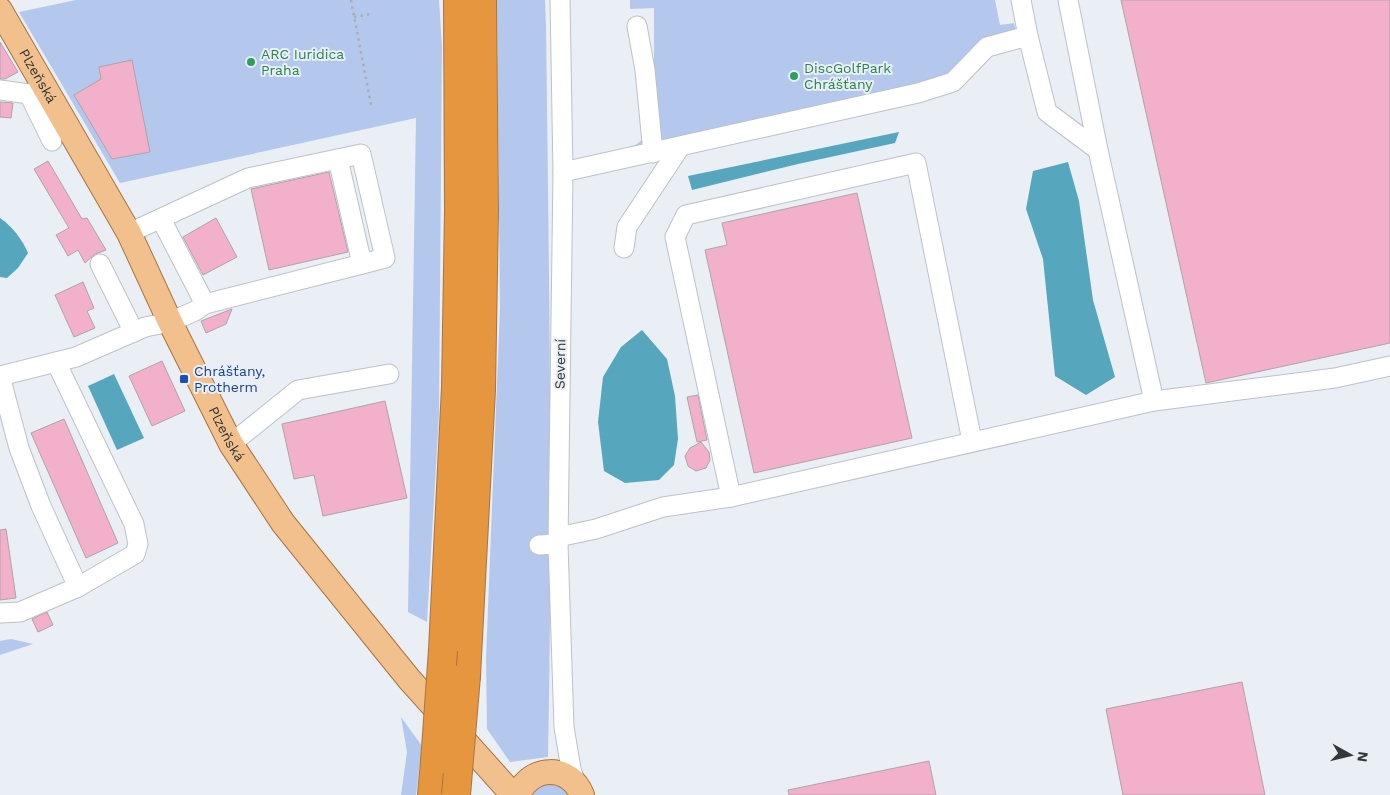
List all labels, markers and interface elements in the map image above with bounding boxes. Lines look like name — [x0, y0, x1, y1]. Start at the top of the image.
street label: Plzeňská — [16, 46, 60, 106]
place label: ARC Iuridica Praha — [261, 46, 344, 78]
marker: ARC Iuridica Praha — [245, 56, 257, 68]
place label: DiscGolfPark Chrášťany — [804, 60, 891, 92]
marker: DiscGolfPark Chrášťany — [788, 70, 800, 82]
street label: Severní — [552, 338, 568, 389]
place label: Chrášťany, Protherm — [194, 363, 265, 395]
marker: Chrášťany, Protherm — [178, 373, 190, 385]
street label: Plzeňská — [205, 404, 248, 464]
north arrow — [1325, 730, 1375, 780]
text: N — [1354, 751, 1372, 763]

